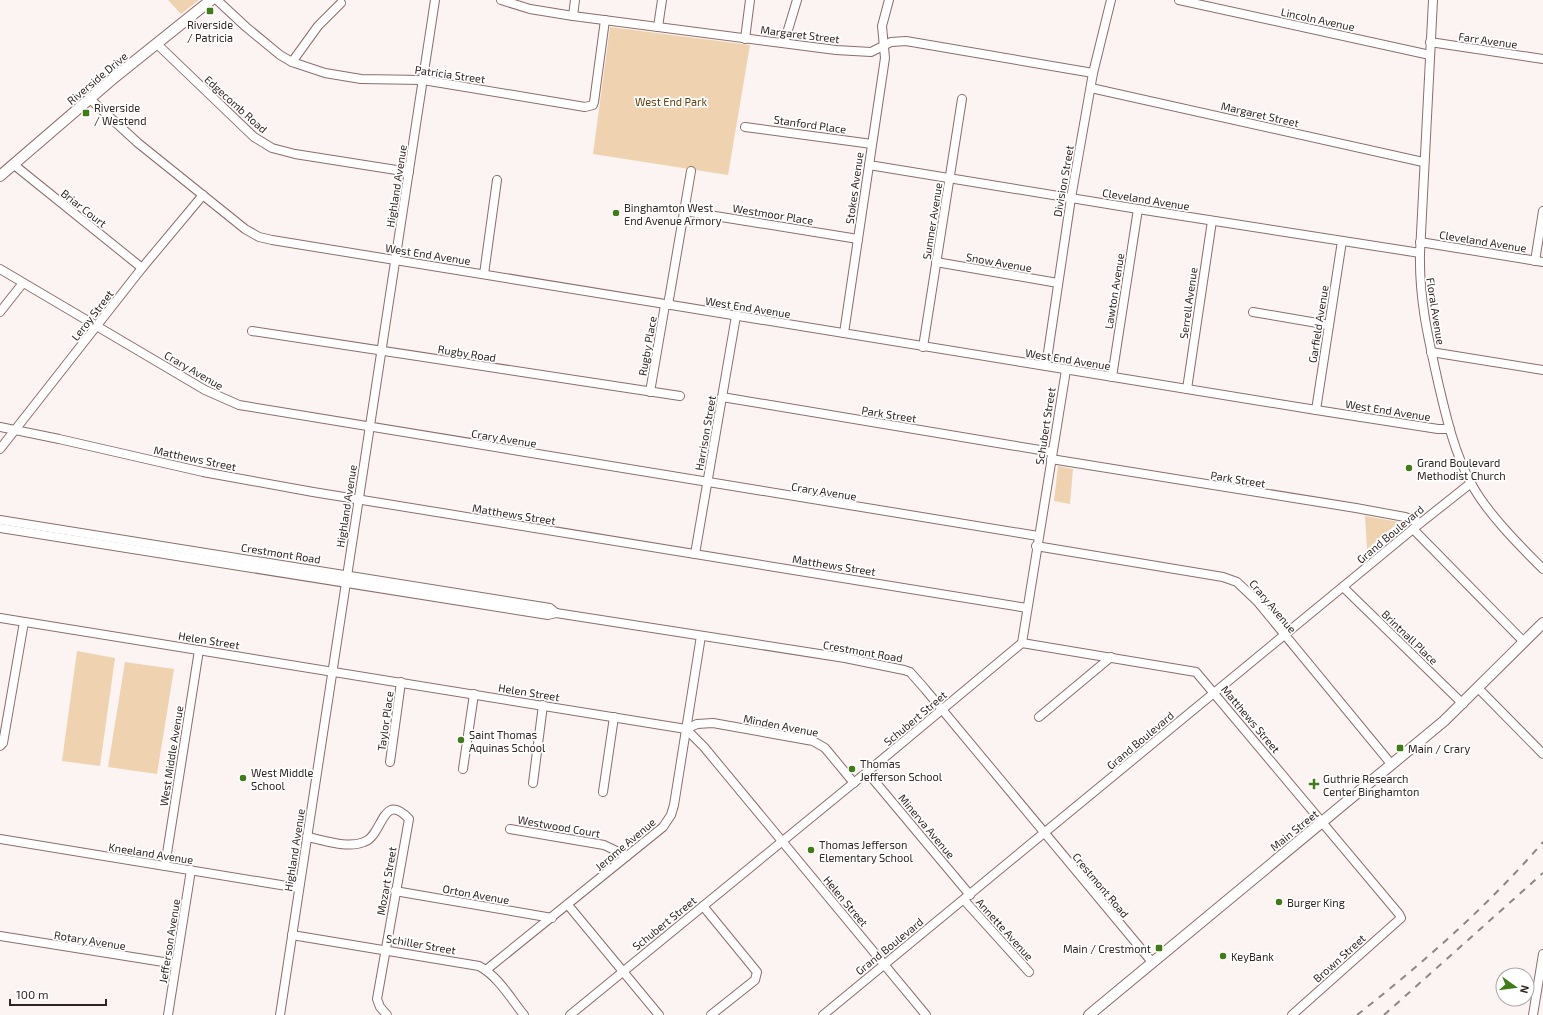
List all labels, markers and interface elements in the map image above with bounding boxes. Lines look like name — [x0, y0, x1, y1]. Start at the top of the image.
street label: Lincoln Avenue — [1280, 5, 1356, 33]
marker: Riverside / Patricia — [205, 6, 215, 16]
place label: Riverside / Patricia — [187, 18, 233, 44]
street label: Margaret Street — [760, 23, 840, 45]
street label: Farr Avenue — [1458, 29, 1518, 51]
street label: Riverside Drive — [64, 49, 130, 107]
street label: Patricia Street — [414, 63, 486, 85]
street label: Edgecomb Road — [202, 73, 270, 135]
park label: West End Park — [635, 95, 707, 108]
street label: Margaret Street — [1220, 99, 1300, 129]
place label: Riverside / Westend — [94, 101, 147, 127]
marker: Riverside / Westend — [81, 108, 91, 118]
street label: Stanford Place — [773, 112, 847, 136]
street label: Highland Avenue — [383, 144, 409, 228]
street label: Division Street — [1050, 144, 1076, 218]
street label: Stokes Avenue — [843, 151, 865, 225]
street label: Sumner Avenue — [920, 182, 945, 260]
street label: Briar Court — [59, 186, 109, 230]
street label: Cleveland Avenue — [1101, 186, 1191, 212]
place label: Binghamton West End Avenue Armory — [624, 201, 722, 227]
street label: Westmoor Place — [732, 201, 814, 227]
marker: Binghamton West End Avenue Armory — [611, 208, 621, 218]
street label: Cleveland Avenue — [1438, 228, 1528, 254]
street label: West End Avenue — [384, 241, 472, 267]
street label: Snow Avenue — [965, 250, 1033, 274]
street label: Lawton Avenue — [1102, 252, 1126, 330]
street label: Serrell Avenue — [1177, 266, 1199, 340]
street label: Floral Avenue — [1424, 276, 1448, 346]
street label: Garfield Avenue — [1305, 284, 1331, 364]
street label: Leroy Street — [68, 287, 116, 343]
street label: West End Avenue — [704, 294, 792, 320]
street label: Rugby Place — [635, 315, 659, 377]
street label: Rugby Road — [437, 342, 497, 364]
street label: West End Avenue — [1024, 346, 1112, 372]
street label: Crary Avenue — [162, 348, 226, 392]
street label: Schubert Street — [1032, 386, 1058, 466]
street label: Harrison Street — [692, 394, 718, 472]
street label: West End Avenue — [1344, 397, 1432, 423]
street label: Park Street — [861, 403, 917, 425]
street label: Crary Avenue — [471, 426, 538, 450]
street label: Matthews Street — [153, 443, 237, 473]
place label: Grand Boulevard Methodist Church — [1417, 456, 1506, 482]
marker: Grand Boulevard Methodist Church — [1404, 463, 1414, 473]
street label: Highland Avenue — [333, 464, 359, 548]
street label: Park Street — [1210, 468, 1266, 490]
street label: Crary Avenue — [791, 479, 858, 503]
street label: Matthews Street — [471, 501, 557, 527]
street label: Grand Boulevard — [1354, 502, 1426, 566]
street label: Crestmont Road — [240, 540, 322, 566]
street label: Matthews Street — [791, 552, 877, 578]
street label: Crary Avenue — [1247, 577, 1299, 635]
street label: Brintnall Place — [1379, 607, 1441, 667]
street label: Helen Street — [177, 629, 241, 651]
street label: Crestmont Road — [822, 638, 904, 664]
street label: Helen Street — [497, 681, 561, 703]
street label: Matthews Street — [1219, 683, 1283, 755]
street label: Schubert Street — [881, 688, 949, 748]
street label: Taylor Place — [374, 690, 396, 752]
street label: West Middle Avenue — [157, 705, 185, 807]
street label: Grand Boulevard — [1104, 708, 1176, 772]
street label: Minden Avenue — [742, 711, 820, 739]
place label: Saint Thomas Aquinas School — [469, 728, 546, 754]
marker: Saint Thomas Aquinas School — [456, 735, 466, 745]
place label: Main / Crary — [1408, 742, 1471, 755]
marker: Main / Crary — [1395, 743, 1405, 753]
place label: Thomas Jefferson School — [860, 757, 943, 783]
marker: Thomas Jefferson School — [847, 764, 857, 774]
place label: West Middle School — [251, 766, 314, 792]
place label: Guthrie Research Center Binghamton — [1323, 772, 1419, 798]
marker: West Middle School — [238, 773, 248, 783]
marker: Guthrie Research Center Binghamton — [1308, 778, 1320, 790]
street label: Minerva Avenue — [896, 791, 958, 861]
street label: Main Street — [1267, 807, 1321, 853]
street label: Highland Avenue — [281, 808, 307, 892]
street label: Westwood Court — [517, 812, 601, 840]
street label: Jerome Avenue — [592, 815, 658, 873]
place label: Thomas Jefferson Elementary School — [819, 838, 913, 864]
street label: Kneeland Avenue — [108, 840, 194, 866]
marker: Thomas Jefferson Elementary School — [806, 845, 816, 855]
street label: Mozart Street — [374, 846, 398, 916]
street label: Crestmont Road — [1070, 850, 1132, 920]
street label: Helen Street — [821, 873, 871, 929]
street label: Orton Avenue — [442, 882, 511, 906]
street label: Schubert Street — [630, 893, 698, 953]
street label: Annette Avenue — [974, 895, 1036, 963]
place label: Burger King — [1287, 896, 1345, 909]
marker: Burger King — [1274, 897, 1284, 907]
street label: Jefferson Avenue — [156, 898, 182, 984]
street label: Grand Boulevard — [853, 915, 925, 977]
street label: Rotary Avenue — [53, 928, 127, 952]
street label: Schiller Street — [385, 931, 457, 957]
street label: Brown Street — [1310, 931, 1368, 985]
place label: Main / Crestmont — [1063, 942, 1151, 955]
marker: Main / Crestmont — [1154, 943, 1164, 953]
place label: KeyBank — [1231, 950, 1274, 963]
marker: KeyBank — [1218, 951, 1228, 961]
north arrow — [1495, 967, 1535, 1007]
scale bar — [10, 981, 106, 1007]
text: N — [1518, 984, 1532, 995]
text: 100 m — [16, 987, 48, 1001]

